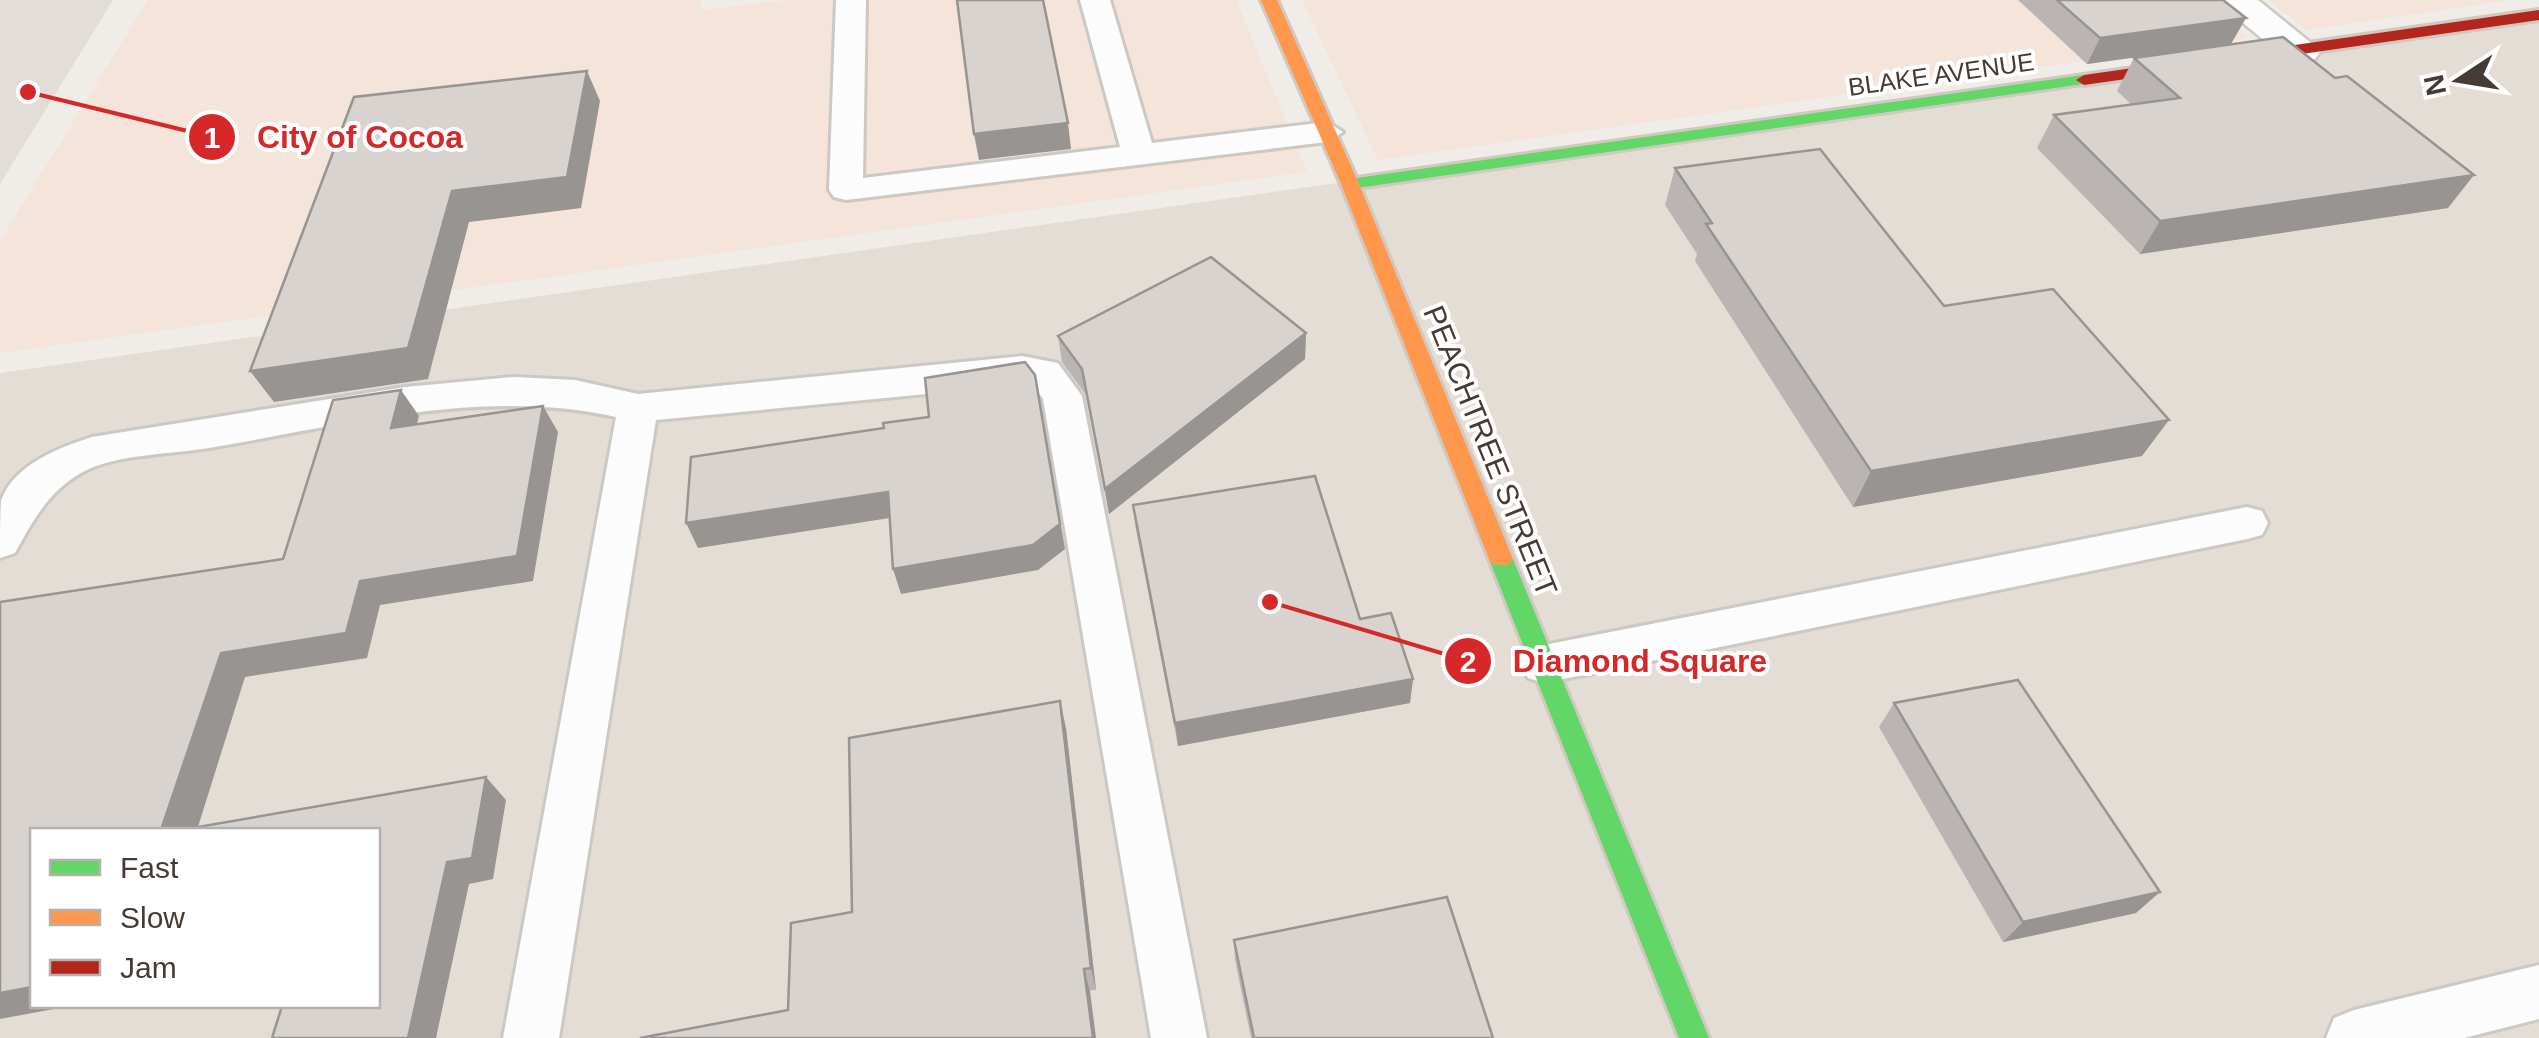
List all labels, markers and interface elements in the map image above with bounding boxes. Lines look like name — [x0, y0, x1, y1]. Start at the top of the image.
north arrow — [2409, 30, 2509, 130]
street label: BLAKE AVENUE — [1846, 47, 2036, 101]
text: N — [2418, 72, 2452, 98]
callout: City of Cocoa — [187, 106, 483, 168]
text: City of Cocoa — [257, 119, 463, 155]
text: 1 — [204, 121, 220, 154]
street label: PEACHTREE STREET — [1417, 301, 1564, 601]
callout: Diamond Square — [1443, 630, 1787, 692]
text: Diamond Square — [1513, 643, 1767, 679]
text: 2 — [1460, 645, 1476, 678]
legend — [30, 828, 380, 1008]
text: Fast — [120, 851, 179, 884]
text: Slow — [120, 901, 185, 934]
text: Jam — [120, 951, 177, 984]

